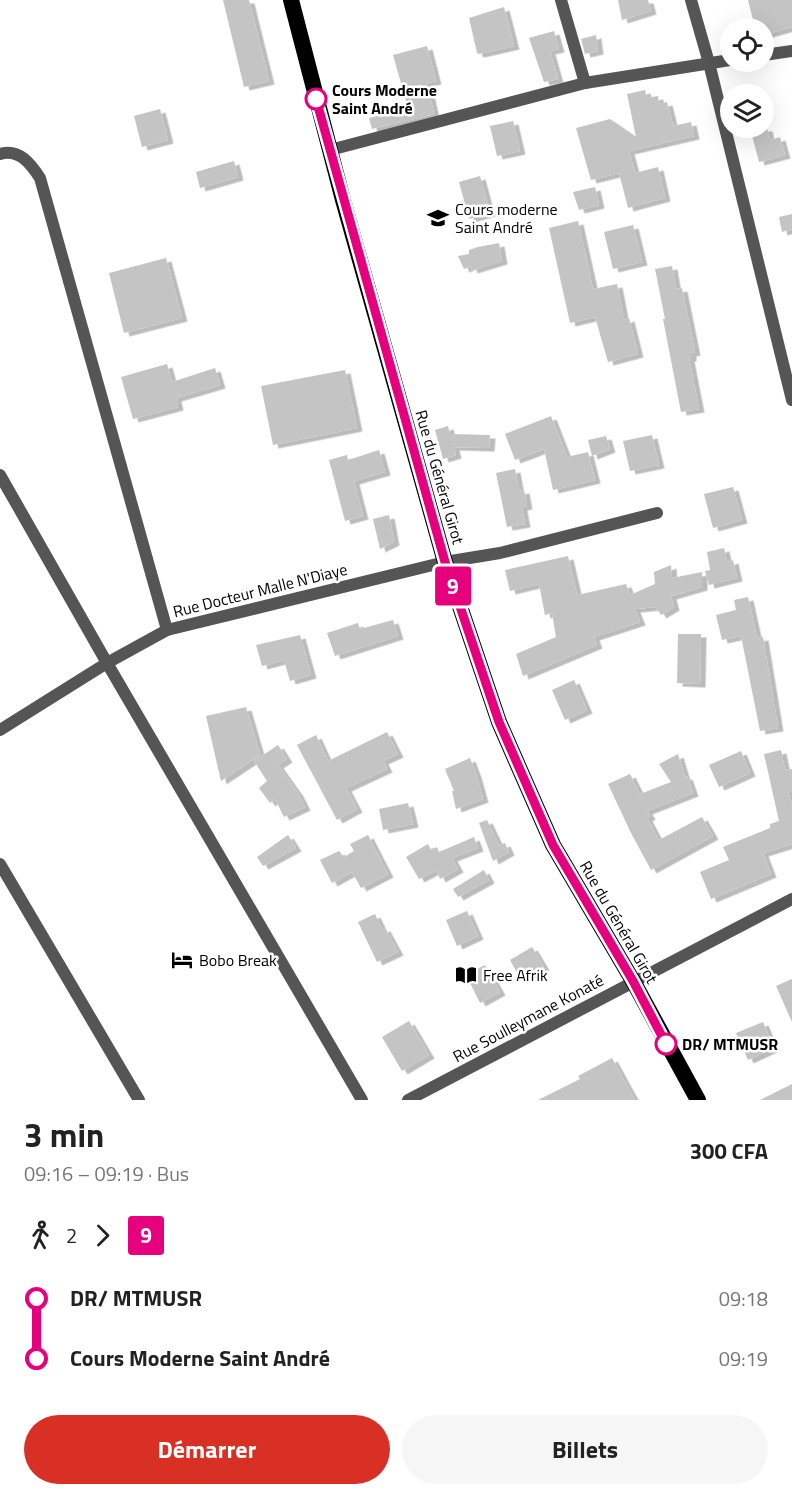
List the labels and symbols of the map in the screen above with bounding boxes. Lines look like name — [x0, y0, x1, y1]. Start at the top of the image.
place label: Cours Moderne Saint André — [332, 78, 437, 120]
marker: Cours Moderne Saint André — [305, 88, 327, 110]
place label: Cours moderne Saint André — [455, 197, 558, 239]
school or university icon: Cours moderne Saint André — [426, 206, 450, 230]
street label: Rue du Général Girot — [409, 407, 471, 547]
street label: Rue Docteur Malle N'Diaye — [170, 557, 350, 623]
line badge: 9 — [434, 566, 472, 606]
street label: Rue du Général Girot — [574, 856, 664, 988]
hotel icon: Bobo Break — [170, 948, 194, 972]
place label: Bobo Break — [199, 948, 277, 972]
library icon: Free Afrik — [454, 963, 478, 987]
place label: Free Afrik — [483, 963, 548, 987]
street label: Rue Soulleymane Konaté — [448, 968, 608, 1068]
place label: DR/ MTMUSR — [682, 1032, 778, 1056]
marker: DR/ MTMUSR — [655, 1033, 677, 1055]

